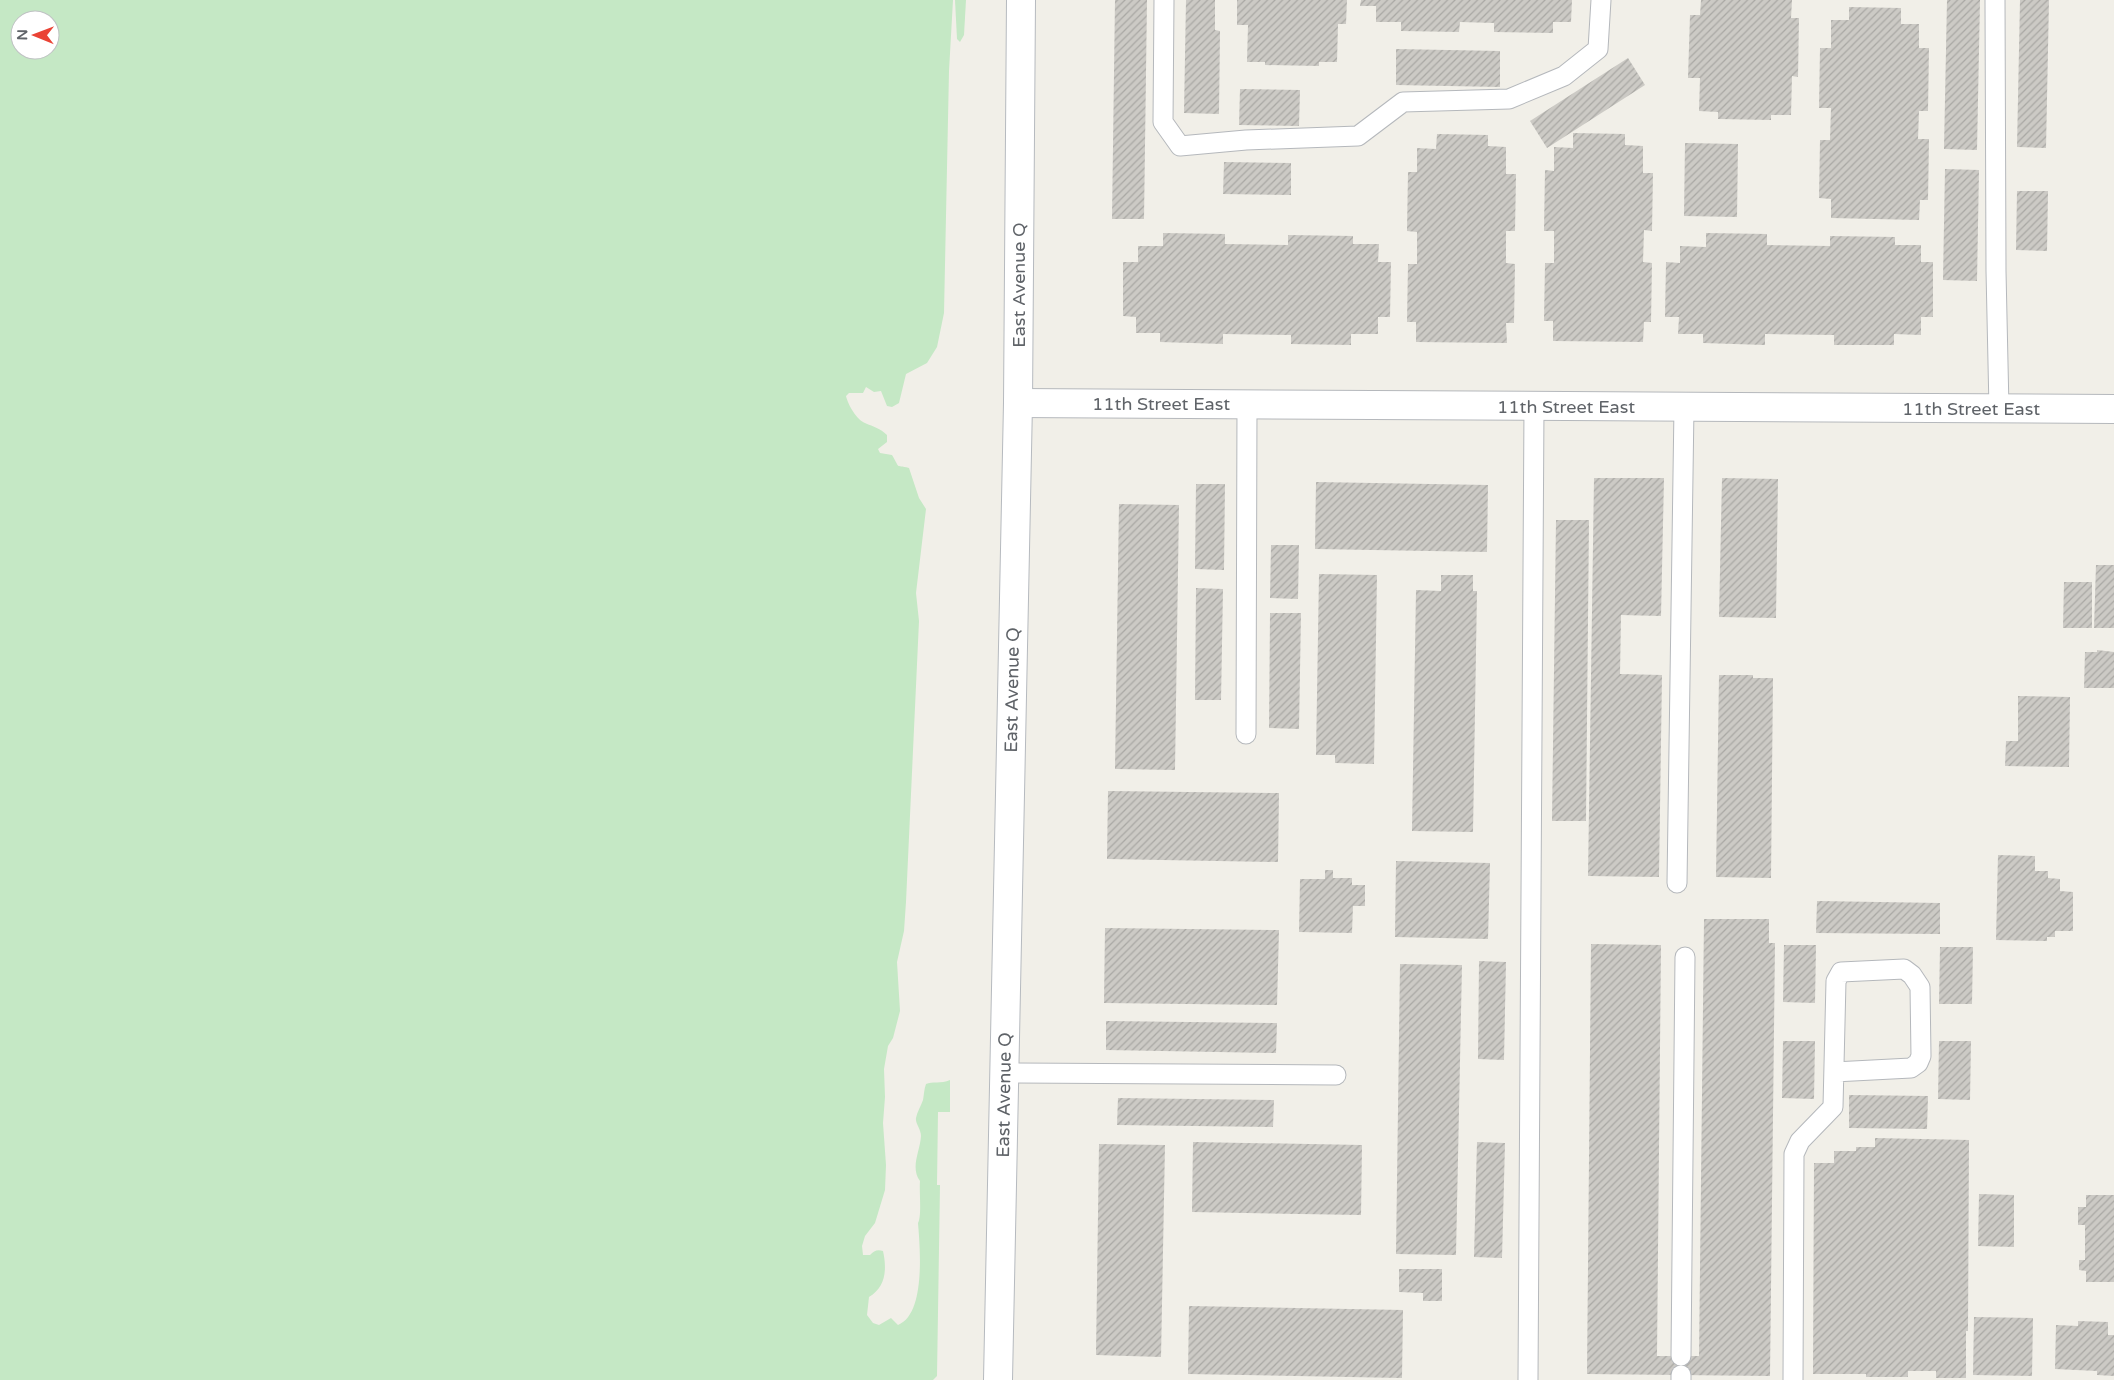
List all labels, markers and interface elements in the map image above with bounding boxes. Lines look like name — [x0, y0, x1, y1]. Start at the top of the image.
north arrow — [10, 10, 60, 60]
text: N — [14, 29, 31, 41]
street label: East Avenue Q — [1008, 222, 1030, 348]
street label: 11th Street East — [1092, 393, 1230, 415]
street label: 11th Street East — [1497, 396, 1635, 418]
street label: 11th Street East — [1902, 398, 2040, 420]
street label: East Avenue Q — [1000, 627, 1024, 753]
street label: East Avenue Q — [992, 1032, 1016, 1158]

